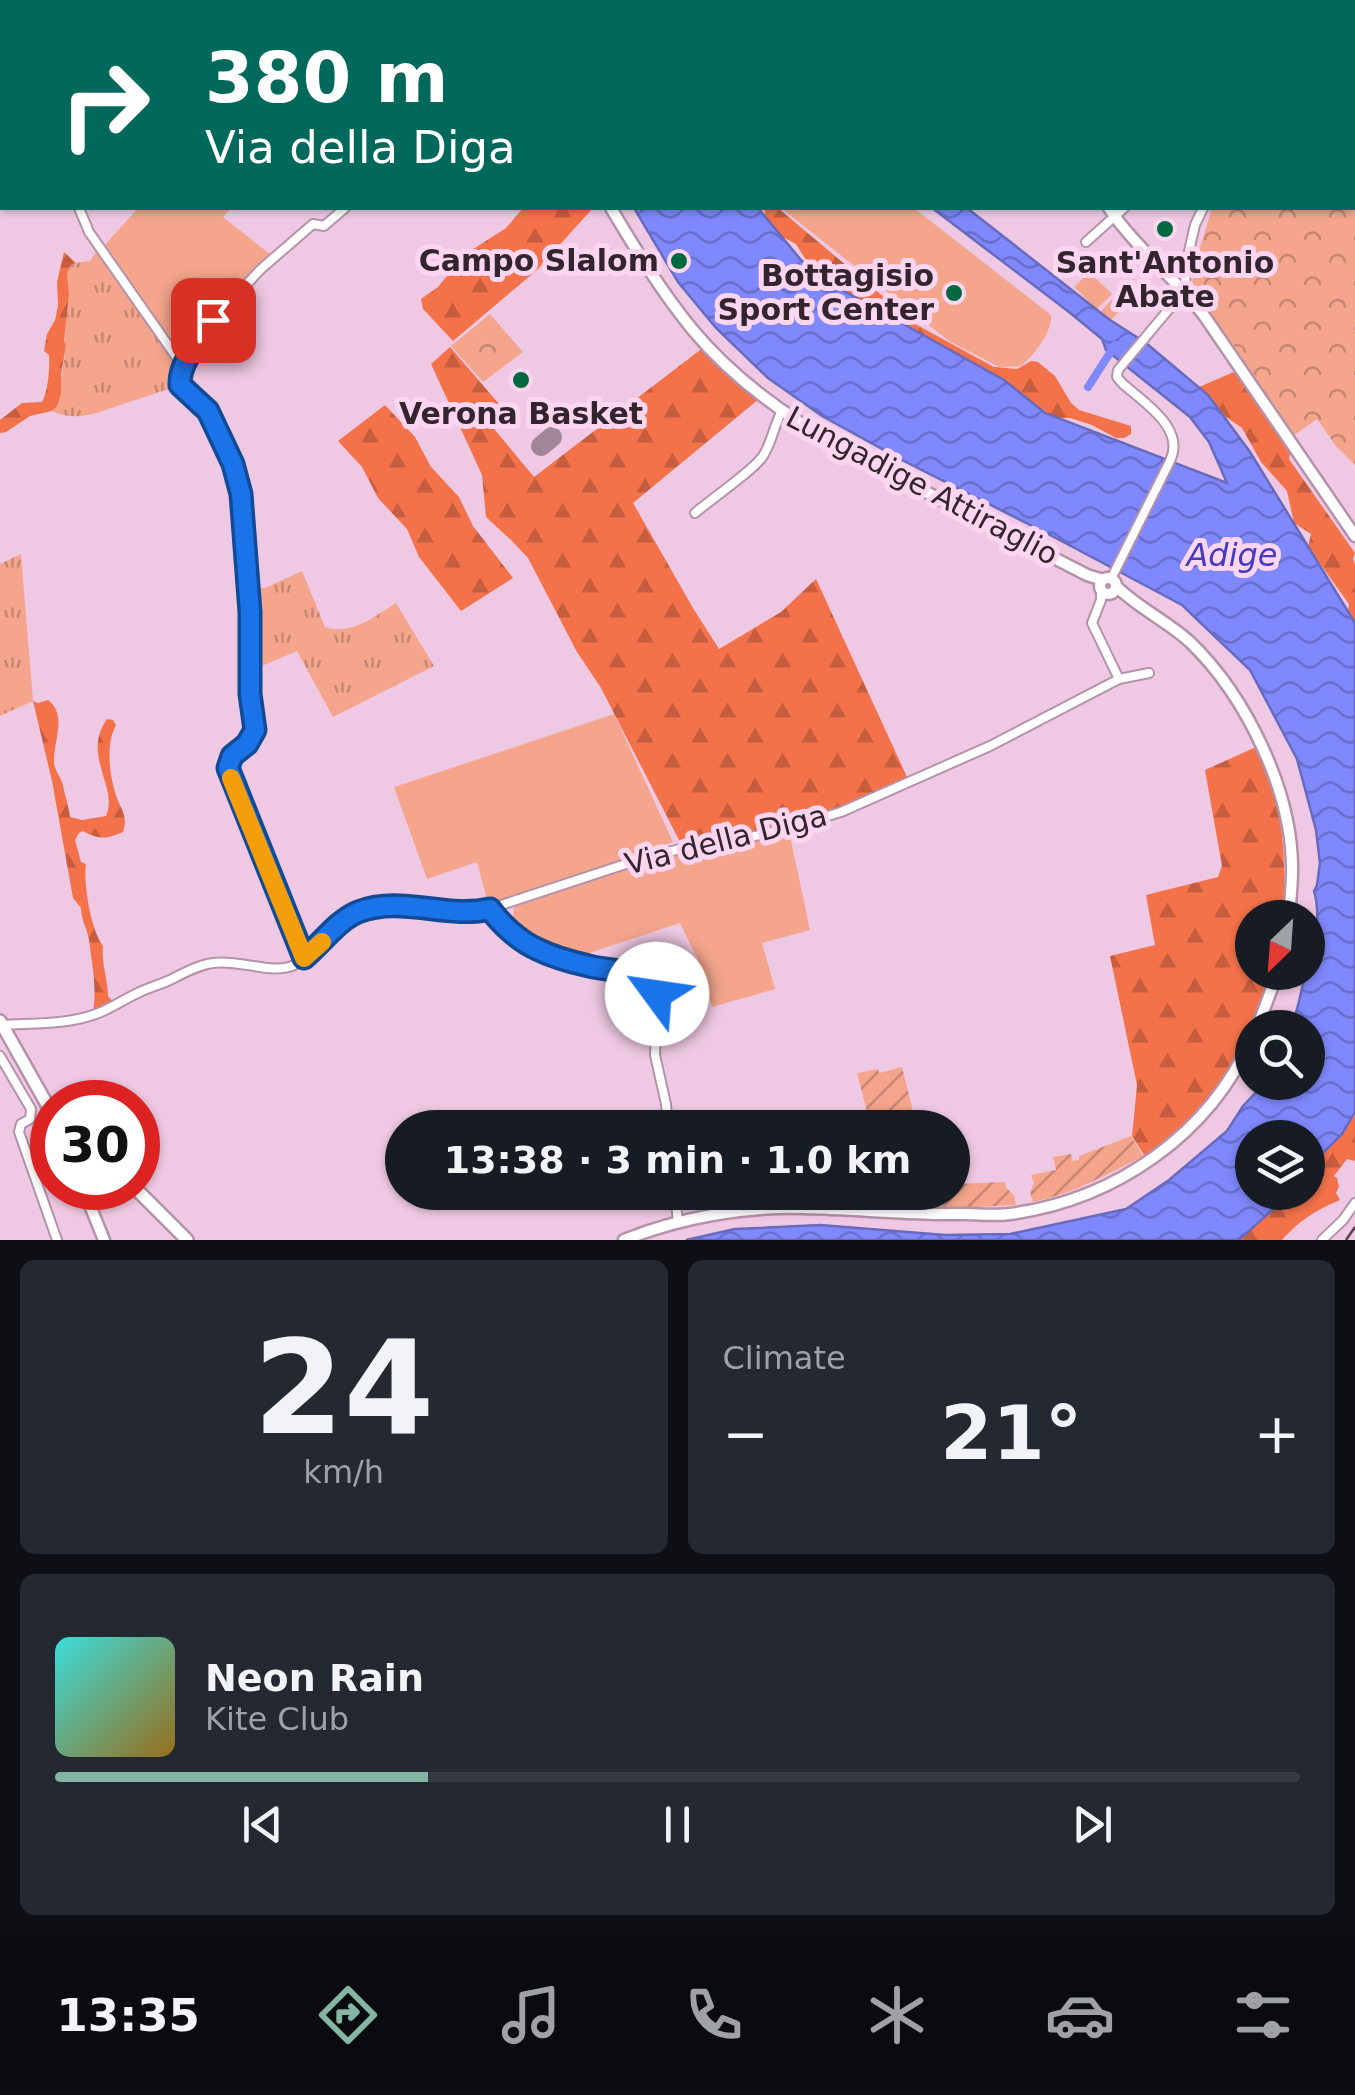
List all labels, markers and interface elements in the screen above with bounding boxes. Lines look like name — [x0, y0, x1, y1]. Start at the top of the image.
text: 380 m — [205, 37, 448, 119]
icon: right — [40, 40, 170, 170]
text: Via della Diga — [205, 121, 516, 174]
marker: Sant'Antonio Abate — [1154, 218, 1176, 240]
place label: Campo Slalom — [419, 243, 659, 278]
place label: Sant'Antonio Abate — [1056, 245, 1274, 314]
marker: Campo Slalom — [668, 250, 690, 272]
place label: Bottagisio Sport Center — [718, 258, 934, 327]
pin — [171, 278, 256, 363]
marker: Bottagisio Sport Center — [943, 282, 965, 304]
icon: arrive — [186, 293, 241, 348]
marker: Verona Basket — [510, 369, 532, 391]
place label: Verona Basket — [399, 396, 643, 431]
street label: Lungadige Attiraglio — [780, 399, 1064, 572]
water label: Adige — [1184, 536, 1278, 574]
street label: Via della Diga — [621, 797, 831, 882]
north arrow — [1235, 900, 1325, 990]
map controls — [1235, 900, 1325, 1210]
position arrow — [605, 942, 709, 1046]
button: search — [1235, 1010, 1325, 1100]
speed limit sign: 30 — [30, 1080, 160, 1210]
button: layers — [1235, 1120, 1325, 1210]
text: 13:38 · 3 min · 1.0 km — [444, 1138, 911, 1182]
text: 24 — [253, 1312, 434, 1464]
text: Climate — [723, 1339, 846, 1377]
text: 21° — [940, 1389, 1082, 1477]
text: − — [723, 1402, 769, 1466]
text: + — [1254, 1402, 1300, 1466]
text: km/h — [303, 1453, 384, 1491]
text: Neon Rain — [205, 1656, 424, 1700]
text: Kite Club — [205, 1700, 349, 1738]
icon: previous — [235, 1797, 290, 1852]
icon: pause — [650, 1797, 705, 1852]
icon: next — [1065, 1797, 1120, 1852]
icon: directions — [313, 1980, 383, 2050]
icon: music — [496, 1980, 566, 2050]
icon: phone — [679, 1980, 749, 2050]
icon: climate — [862, 1980, 932, 2050]
icon: car — [1045, 1980, 1115, 2050]
icon: filters — [1228, 1980, 1298, 2050]
text: 13:35 — [57, 1989, 200, 2042]

